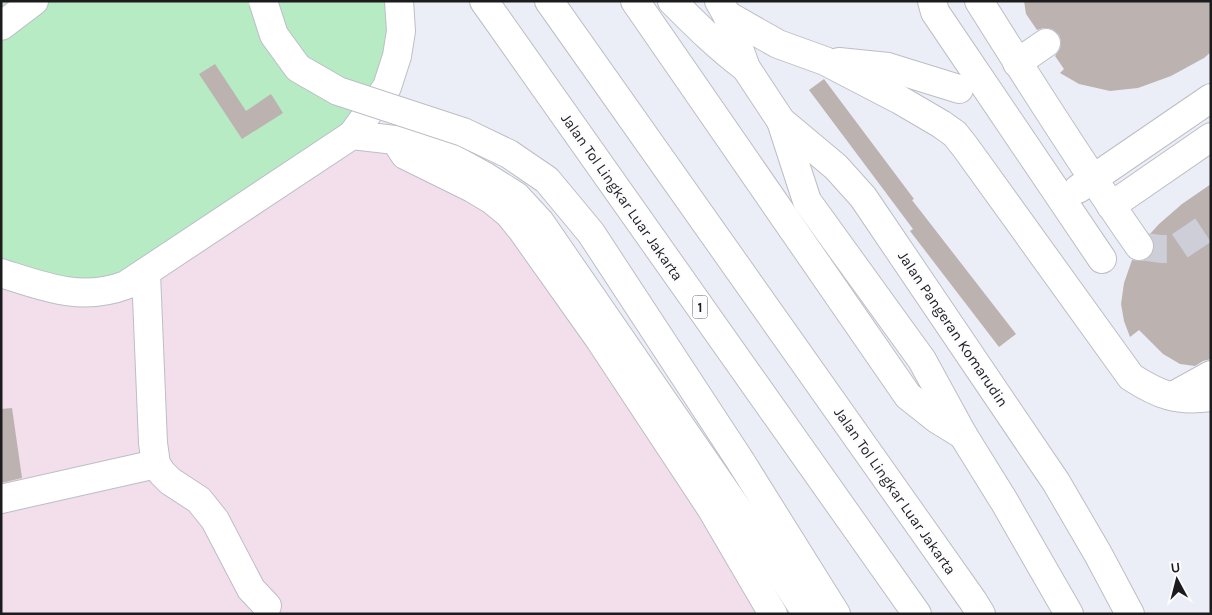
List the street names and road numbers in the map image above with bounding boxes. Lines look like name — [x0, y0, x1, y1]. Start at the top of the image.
street label: Jalan Tol Lingkar Luar Jakarta — [557, 110, 687, 284]
street label: Jalan Pangeran Komarudin — [894, 248, 1012, 410]
road number: 1 — [692, 296, 708, 318]
street label: Jalan Tol Lingkar Luar Jakarta — [830, 404, 960, 578]

